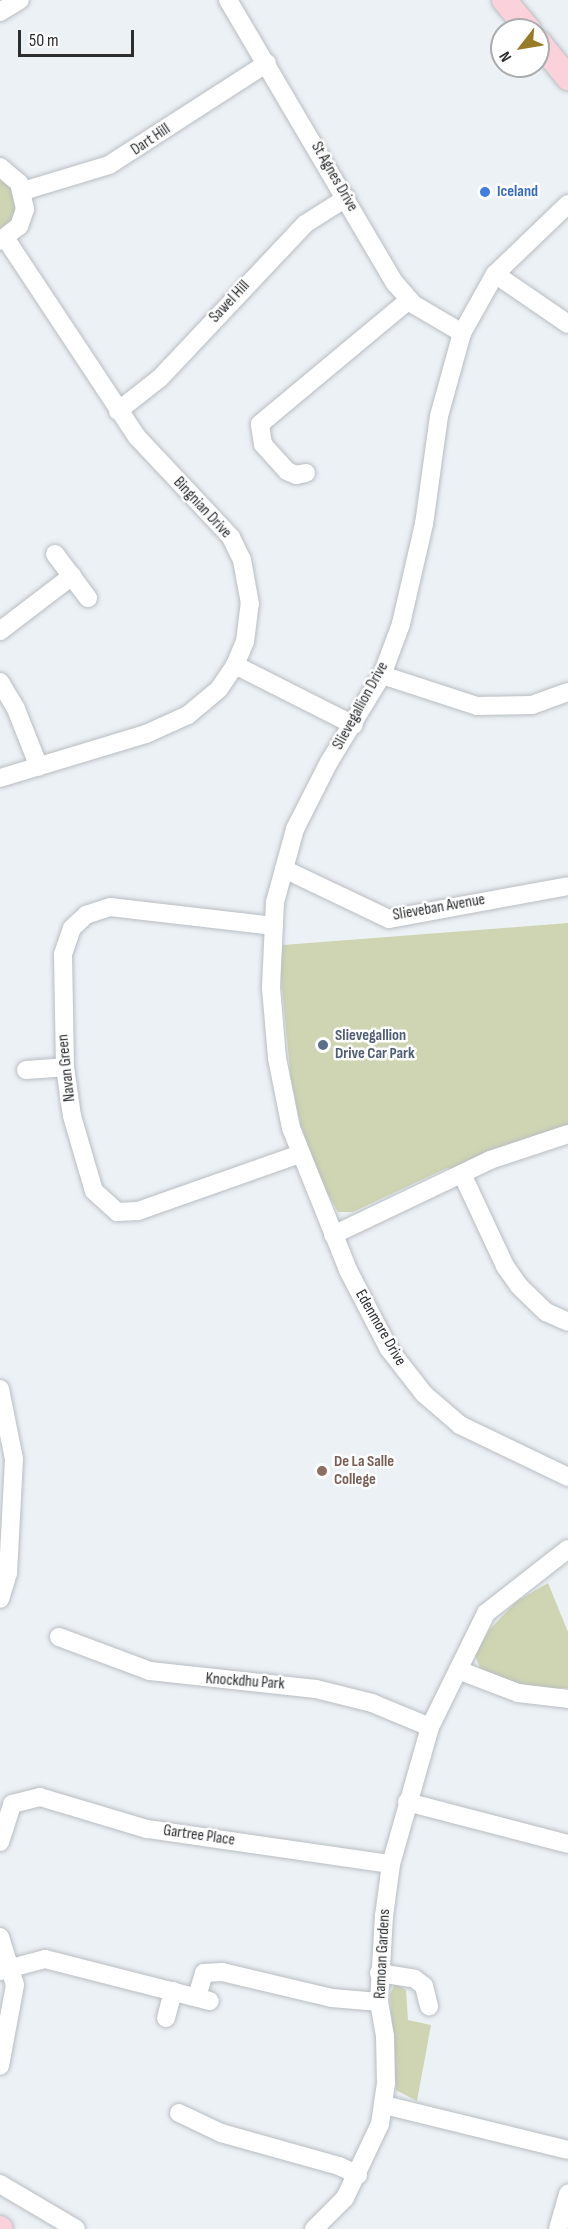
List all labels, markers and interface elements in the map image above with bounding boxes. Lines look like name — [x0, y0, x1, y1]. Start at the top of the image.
scale bar — [21, 18, 136, 56]
north arrow — [490, 18, 550, 78]
text: 50 m — [29, 30, 59, 51]
text: N — [496, 48, 516, 65]
street label: Dart Hill — [128, 120, 174, 160]
street label: St Agnes Drive — [306, 139, 362, 215]
place label: Iceland — [497, 182, 538, 202]
marker: Iceland — [478, 185, 492, 199]
street label: Sawel Hill — [206, 277, 254, 327]
street label: Bingnian Drive — [169, 473, 235, 543]
street label: Slievegallion Drive — [329, 659, 393, 753]
street label: Slieveban Avenue — [391, 890, 487, 926]
place label: Slievegallion Drive Car Park — [335, 1026, 415, 1064]
street label: Navan Green — [54, 1033, 80, 1103]
marker: Slievegallion Drive Car Park — [316, 1038, 330, 1052]
street label: Edenmore Drive — [351, 1287, 409, 1369]
place label: De La Salle College — [334, 1452, 394, 1490]
marker: De La Salle College — [315, 1464, 329, 1478]
street label: Knockdhu Park — [205, 1670, 285, 1694]
street label: Gartree Place — [162, 1821, 236, 1851]
street label: Ramoan Gardens — [371, 1909, 395, 1999]

